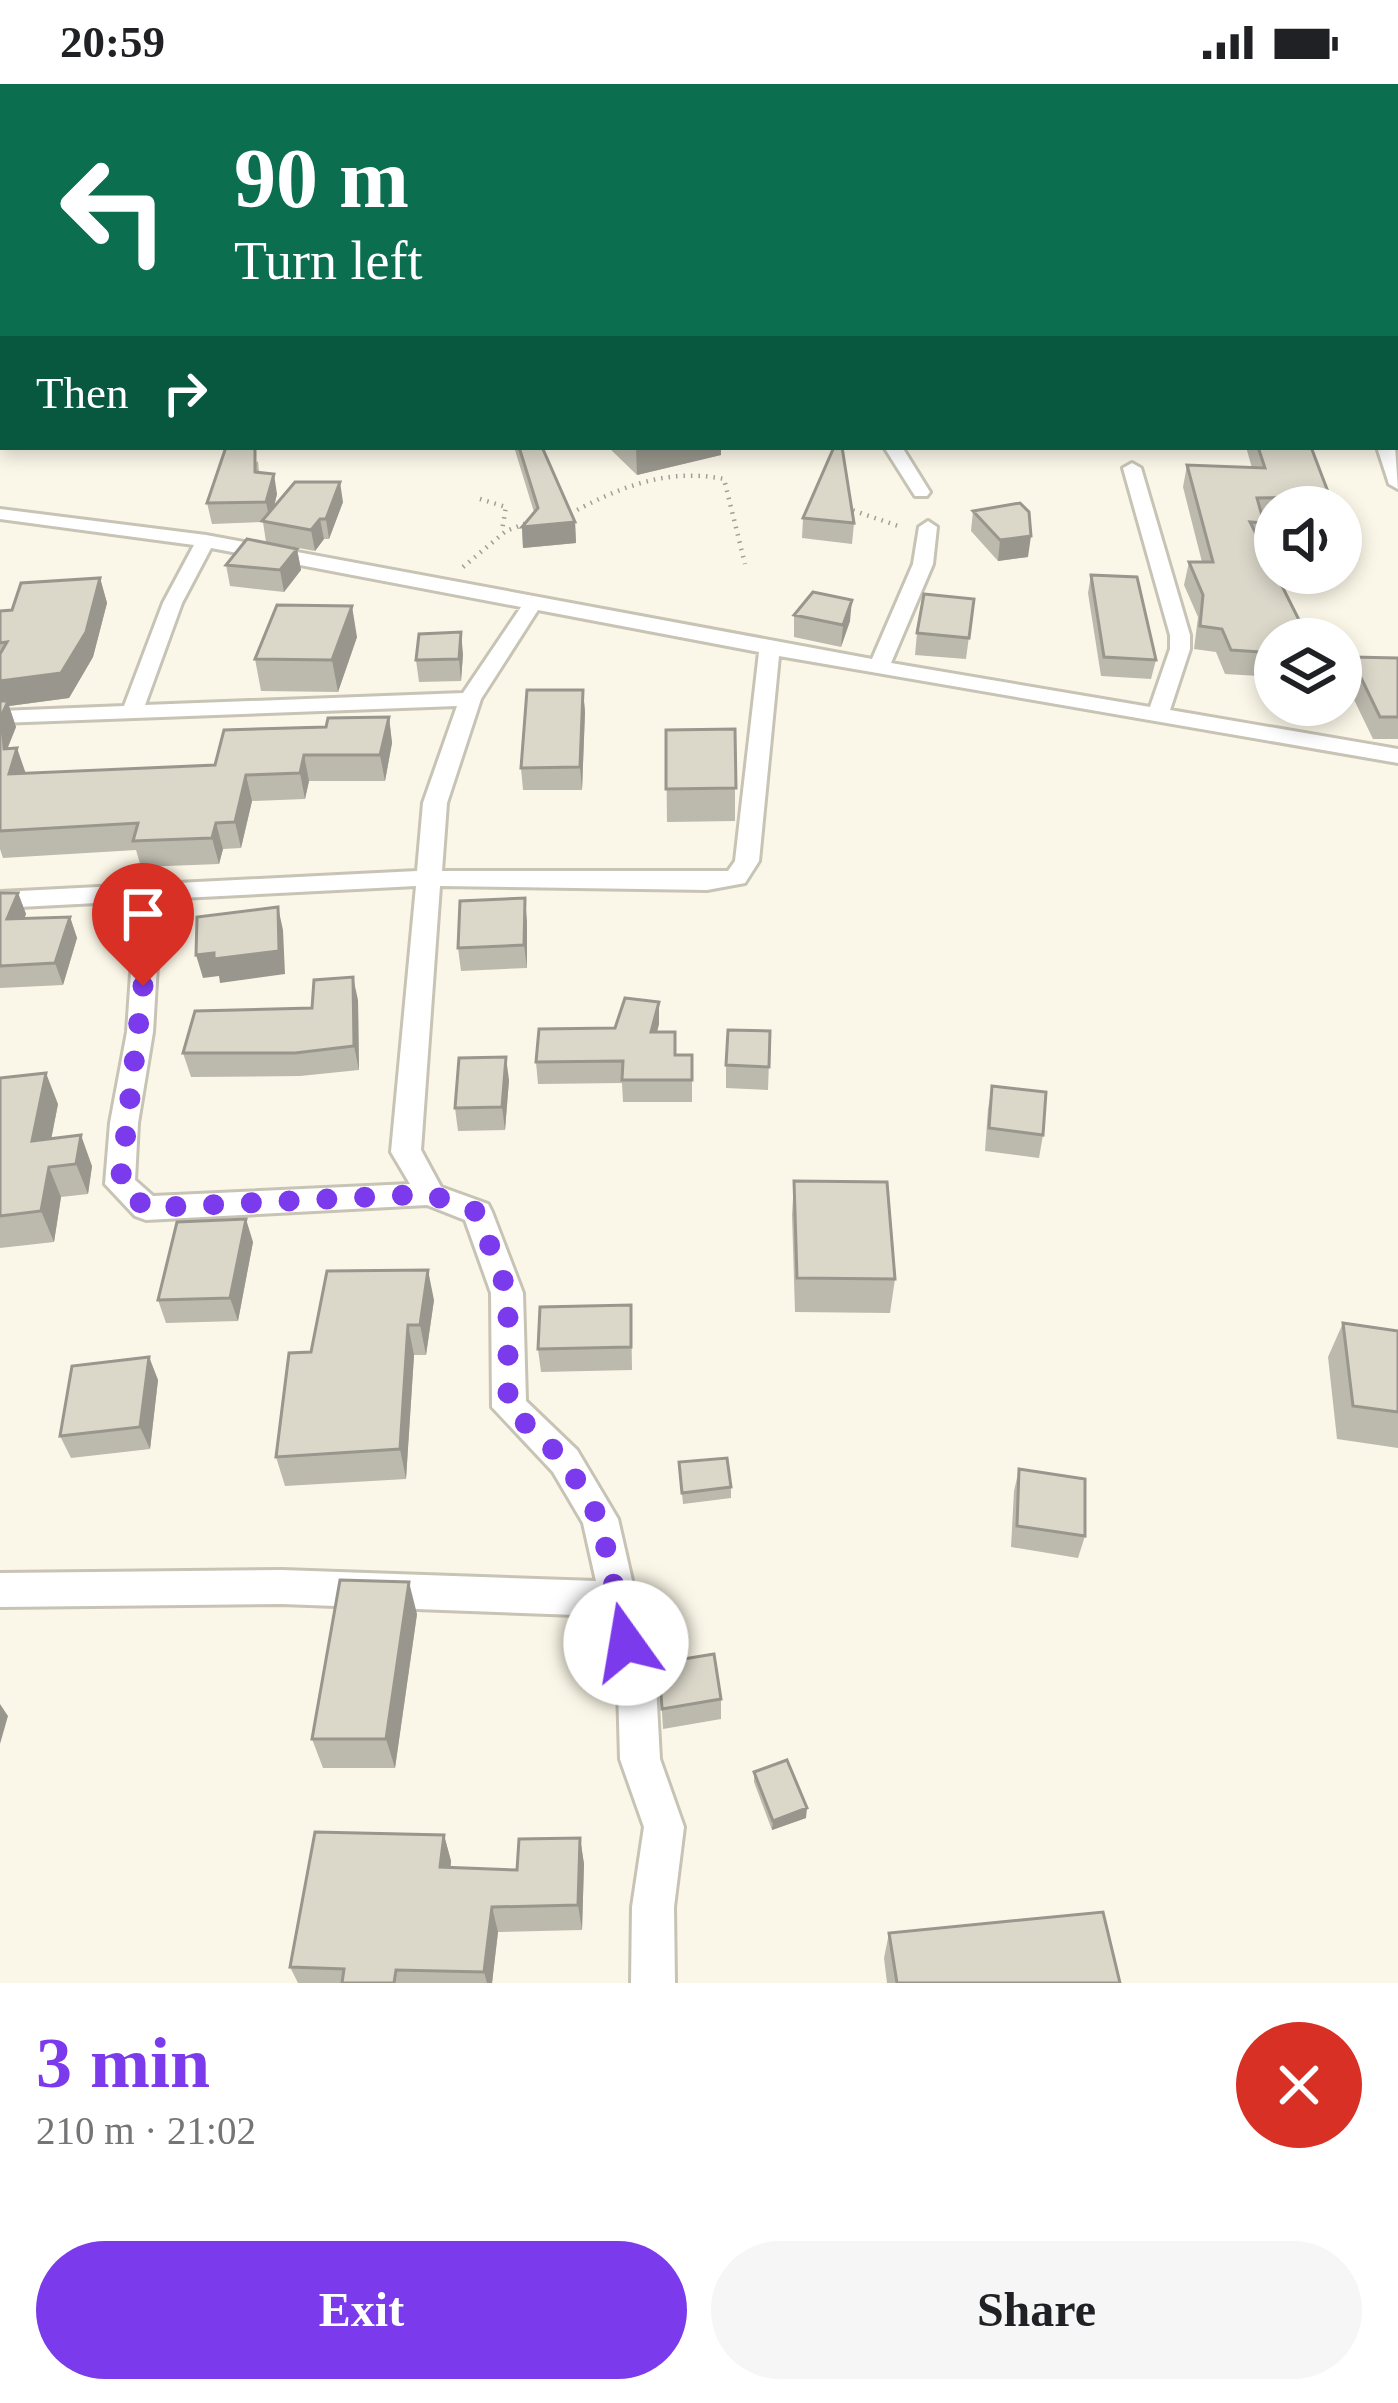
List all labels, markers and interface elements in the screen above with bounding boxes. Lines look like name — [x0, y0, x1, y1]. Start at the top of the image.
text: 20:59 — [60, 17, 165, 67]
icon: left — [36, 132, 192, 288]
text: 90 m — [234, 132, 409, 225]
text: Turn left — [234, 231, 423, 291]
icon: right — [152, 360, 218, 426]
text: Then — [36, 368, 128, 418]
map controls — [1254, 486, 1362, 726]
button: sound — [1254, 486, 1362, 594]
button: layers — [1254, 618, 1362, 726]
pin — [92, 863, 194, 986]
icon: arrive — [110, 881, 176, 947]
position arrow — [563, 1580, 689, 1706]
button: close — [1236, 2022, 1362, 2148]
text: 3 min — [36, 2023, 210, 2103]
text: 210 m · 21:02 — [36, 2109, 256, 2152]
button: Exit — [36, 2241, 687, 2379]
button: Share — [711, 2241, 1362, 2379]

